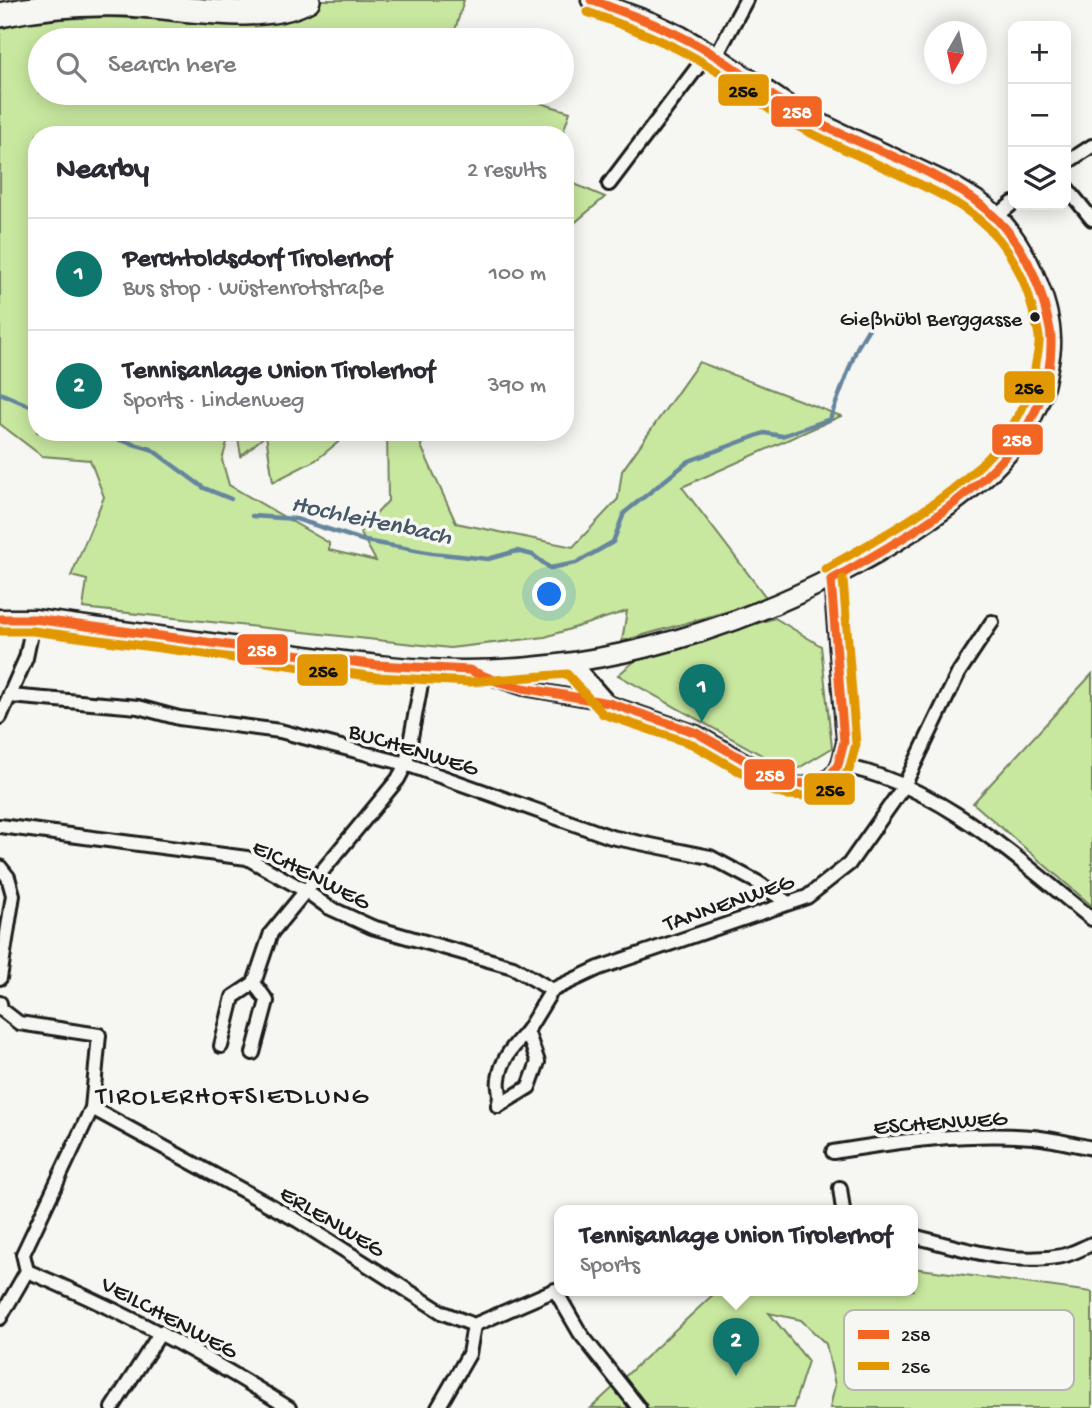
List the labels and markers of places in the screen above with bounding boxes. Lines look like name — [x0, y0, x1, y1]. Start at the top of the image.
place label: Gießhübl Berggasse — [840, 308, 1023, 334]
marker: Gießhübl Berggasse — [1028, 310, 1042, 324]
pin: 1 — [679, 664, 725, 722]
pin: 2 — [713, 1318, 759, 1376]

